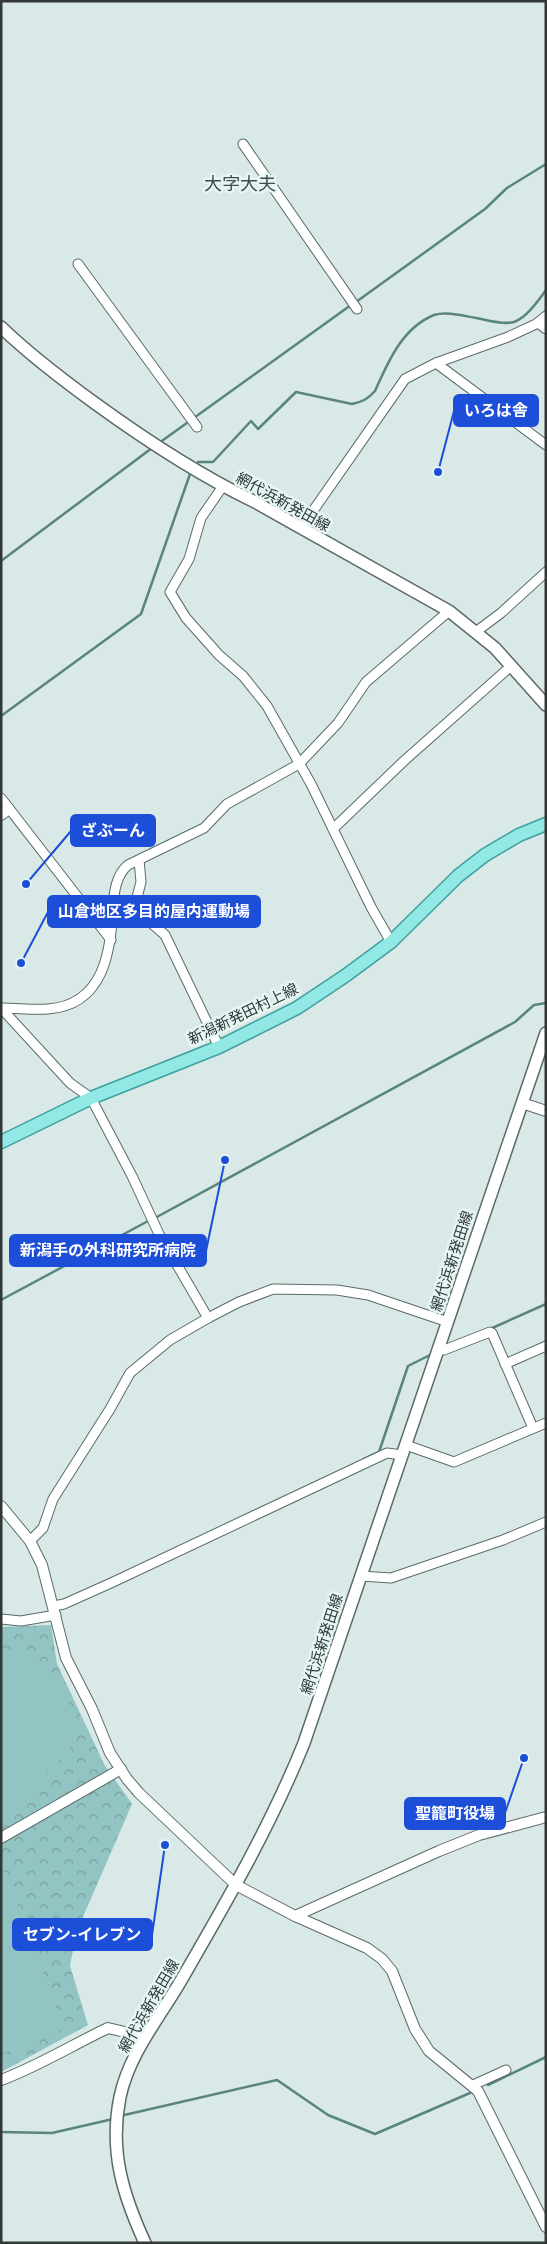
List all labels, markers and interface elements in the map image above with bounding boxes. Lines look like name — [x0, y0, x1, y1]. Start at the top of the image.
district label: 大字大夫 — [204, 173, 276, 195]
callout: いろは舎 — [454, 395, 538, 426]
text: いろは舎 — [464, 401, 528, 421]
street label: 網代浜新発田線 — [233, 469, 333, 535]
callout: ざぶーん — [71, 815, 155, 846]
text: ざぶーん — [81, 821, 145, 841]
callout: 山倉地区多目的屋内運動場 — [48, 896, 260, 927]
text: 山倉地区多目的屋内運動場 — [58, 902, 250, 922]
street label: 新潟新発田村上線 — [185, 980, 301, 1048]
street label: 網代浜新発田線 — [427, 1208, 477, 1314]
callout: 新潟手の外科研究所病院 — [10, 1235, 206, 1266]
text: 新潟手の外科研究所病院 — [20, 1241, 196, 1261]
street label: 網代浜新発田線 — [297, 1591, 347, 1697]
callout: 聖籠町役場 — [405, 1798, 505, 1829]
text: 聖籠町役場 — [415, 1804, 495, 1824]
callout: セブン-イレブン — [13, 1919, 152, 1950]
text: セブン-イレブン — [23, 1925, 141, 1945]
street label: 網代浜新発田線 — [115, 1956, 183, 2056]

